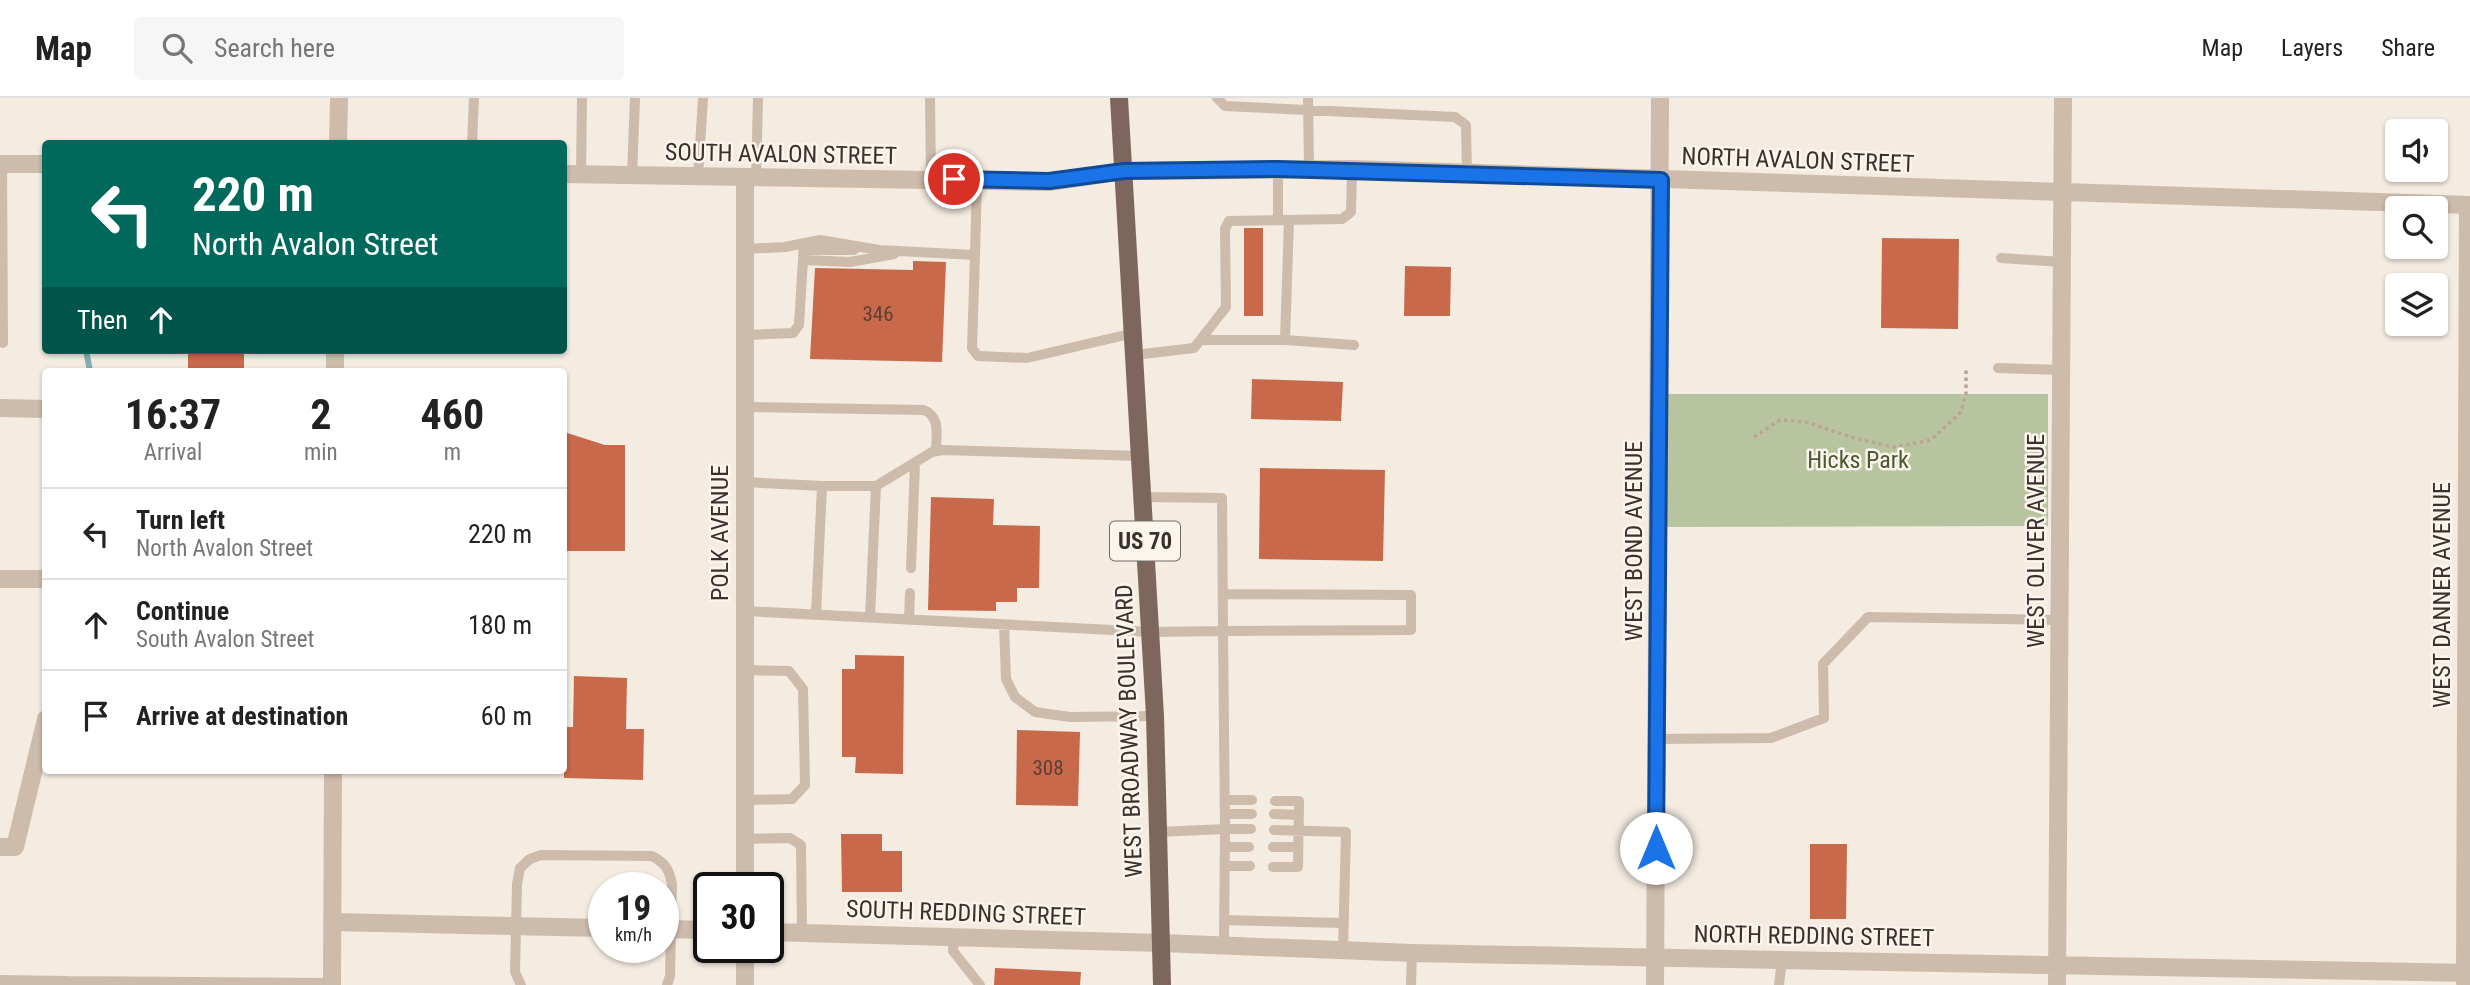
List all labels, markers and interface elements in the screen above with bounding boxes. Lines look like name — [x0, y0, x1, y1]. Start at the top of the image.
search box — [134, 17, 624, 80]
text: Map — [35, 29, 92, 68]
icon: search — [158, 29, 196, 67]
text: Search here — [214, 33, 335, 63]
text: Map — [2202, 34, 2243, 62]
text: Layers — [2281, 34, 2343, 62]
text: Share — [2381, 34, 2435, 62]
map controls — [2385, 119, 2448, 336]
button: sound — [2385, 119, 2448, 182]
street label: SOUTH AVALON STREET — [665, 138, 897, 170]
street label: NORTH AVALON STREET — [1681, 142, 1915, 178]
pin — [924, 149, 984, 209]
icon: arrive — [935, 160, 973, 198]
text: 220 m — [192, 166, 314, 223]
icon: left — [77, 168, 168, 259]
button: search — [2385, 196, 2448, 259]
text: North Avalon Street — [192, 225, 438, 263]
button: layers — [2385, 273, 2448, 336]
icon: ahead — [142, 301, 180, 339]
house number: 346 — [862, 302, 894, 326]
text: Then — [77, 305, 128, 335]
text: 16:37 — [125, 390, 221, 439]
text: 2 — [310, 390, 331, 439]
text: 460 — [420, 390, 484, 439]
street label: WEST OLIVER AVENUE — [2022, 434, 2050, 648]
text: Arrival — [144, 439, 202, 466]
text: min — [304, 439, 338, 466]
text: m — [444, 439, 461, 466]
street label: WEST BOND AVENUE — [1620, 441, 1648, 641]
park label: Hicks Park — [1807, 446, 1909, 474]
street label: POLK AVENUE — [706, 465, 734, 601]
street label: WEST DANNER AVENUE — [2428, 482, 2456, 708]
text: Turn left — [136, 505, 225, 535]
icon: left — [77, 515, 115, 553]
text: 220 m — [468, 519, 532, 549]
road number: US 70 — [1110, 522, 1180, 560]
text: North Avalon Street — [136, 535, 313, 562]
street label: WEST BROADWAY BOULEVARD — [1110, 584, 1148, 878]
text: Continue — [136, 596, 229, 626]
icon: ahead — [77, 606, 115, 644]
text: 180 m — [468, 610, 532, 640]
text: South Avalon Street — [136, 626, 314, 653]
icon: arrive — [77, 697, 115, 735]
text: Arrive at destination — [136, 701, 348, 731]
text: 60 m — [481, 701, 532, 731]
house number: 308 — [1032, 756, 1064, 780]
position arrow — [1619, 811, 1693, 885]
speed limit sign: 30 — [693, 872, 784, 963]
text: 19 — [616, 888, 651, 929]
street label: SOUTH REDDING STREET — [846, 895, 1086, 931]
street label: NORTH REDDING STREET — [1693, 920, 1935, 952]
text: km/h — [615, 924, 652, 945]

